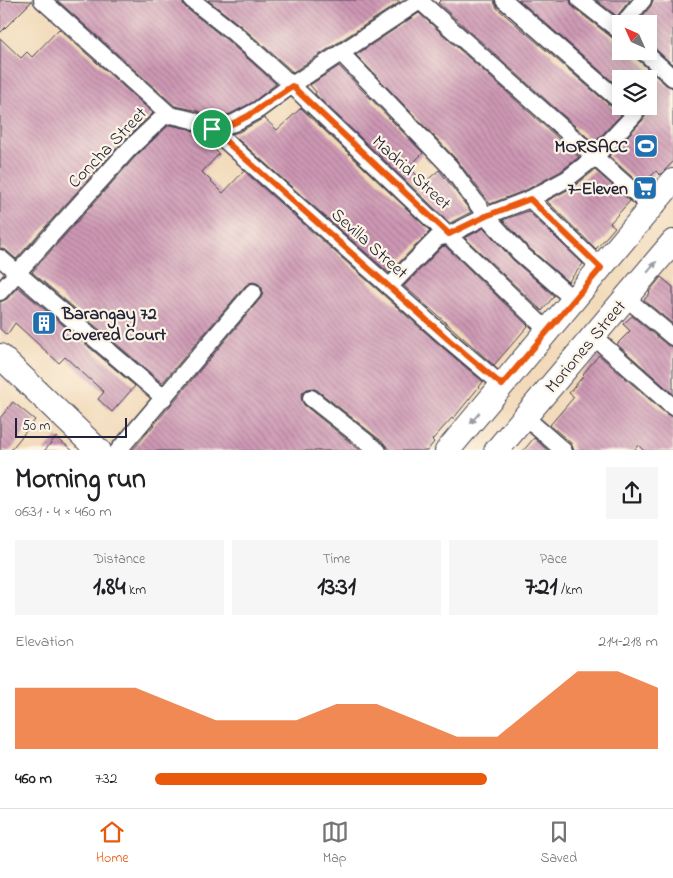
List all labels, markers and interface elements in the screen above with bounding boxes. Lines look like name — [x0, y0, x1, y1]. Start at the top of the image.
north arrow — [612, 15, 658, 60]
map controls — [612, 15, 657, 115]
button: layers — [612, 70, 657, 115]
street label: Concha Street — [63, 102, 154, 195]
pin — [191, 108, 233, 150]
icon: arrive — [198, 115, 226, 143]
street label: Madrid Street — [365, 130, 456, 217]
sports icon: MORSACC — [633, 133, 659, 159]
place label: MORSACC — [555, 135, 628, 161]
supermarket icon: 7-Eleven — [632, 175, 658, 201]
place label: 7-Eleven — [567, 177, 628, 203]
street label: Sevilla Street — [325, 203, 413, 286]
one-way arrow — [647, 260, 658, 273]
street label: Moriones Street — [540, 295, 633, 399]
place label: Barangay 72 Covered Court — [61, 302, 167, 349]
building icon: Barangay 72 Covered Court — [31, 310, 57, 336]
one-way arrow — [469, 411, 480, 424]
scale bar — [15, 416, 128, 439]
text: 50 m — [22, 416, 50, 437]
text: Morning run — [15, 460, 146, 501]
button: share — [606, 467, 658, 519]
text: 06:31 · 4 × 460 m — [15, 500, 112, 524]
text: Distance — [94, 549, 145, 570]
text: Time — [323, 549, 350, 570]
text: Pace — [540, 549, 567, 570]
text: 1.84 — [93, 570, 126, 606]
text: 13:31 — [317, 570, 356, 606]
text: 7:21 — [525, 570, 557, 606]
text: km — [126, 580, 146, 601]
text: /km — [557, 580, 582, 601]
text: Elevation — [15, 630, 74, 654]
text: 214–218 m — [598, 630, 658, 654]
text: 460 m — [15, 767, 52, 791]
text: 7:32 — [95, 767, 118, 791]
tab: Home — [96, 818, 129, 869]
tab: Map — [321, 818, 349, 869]
tab: Saved — [540, 818, 577, 869]

